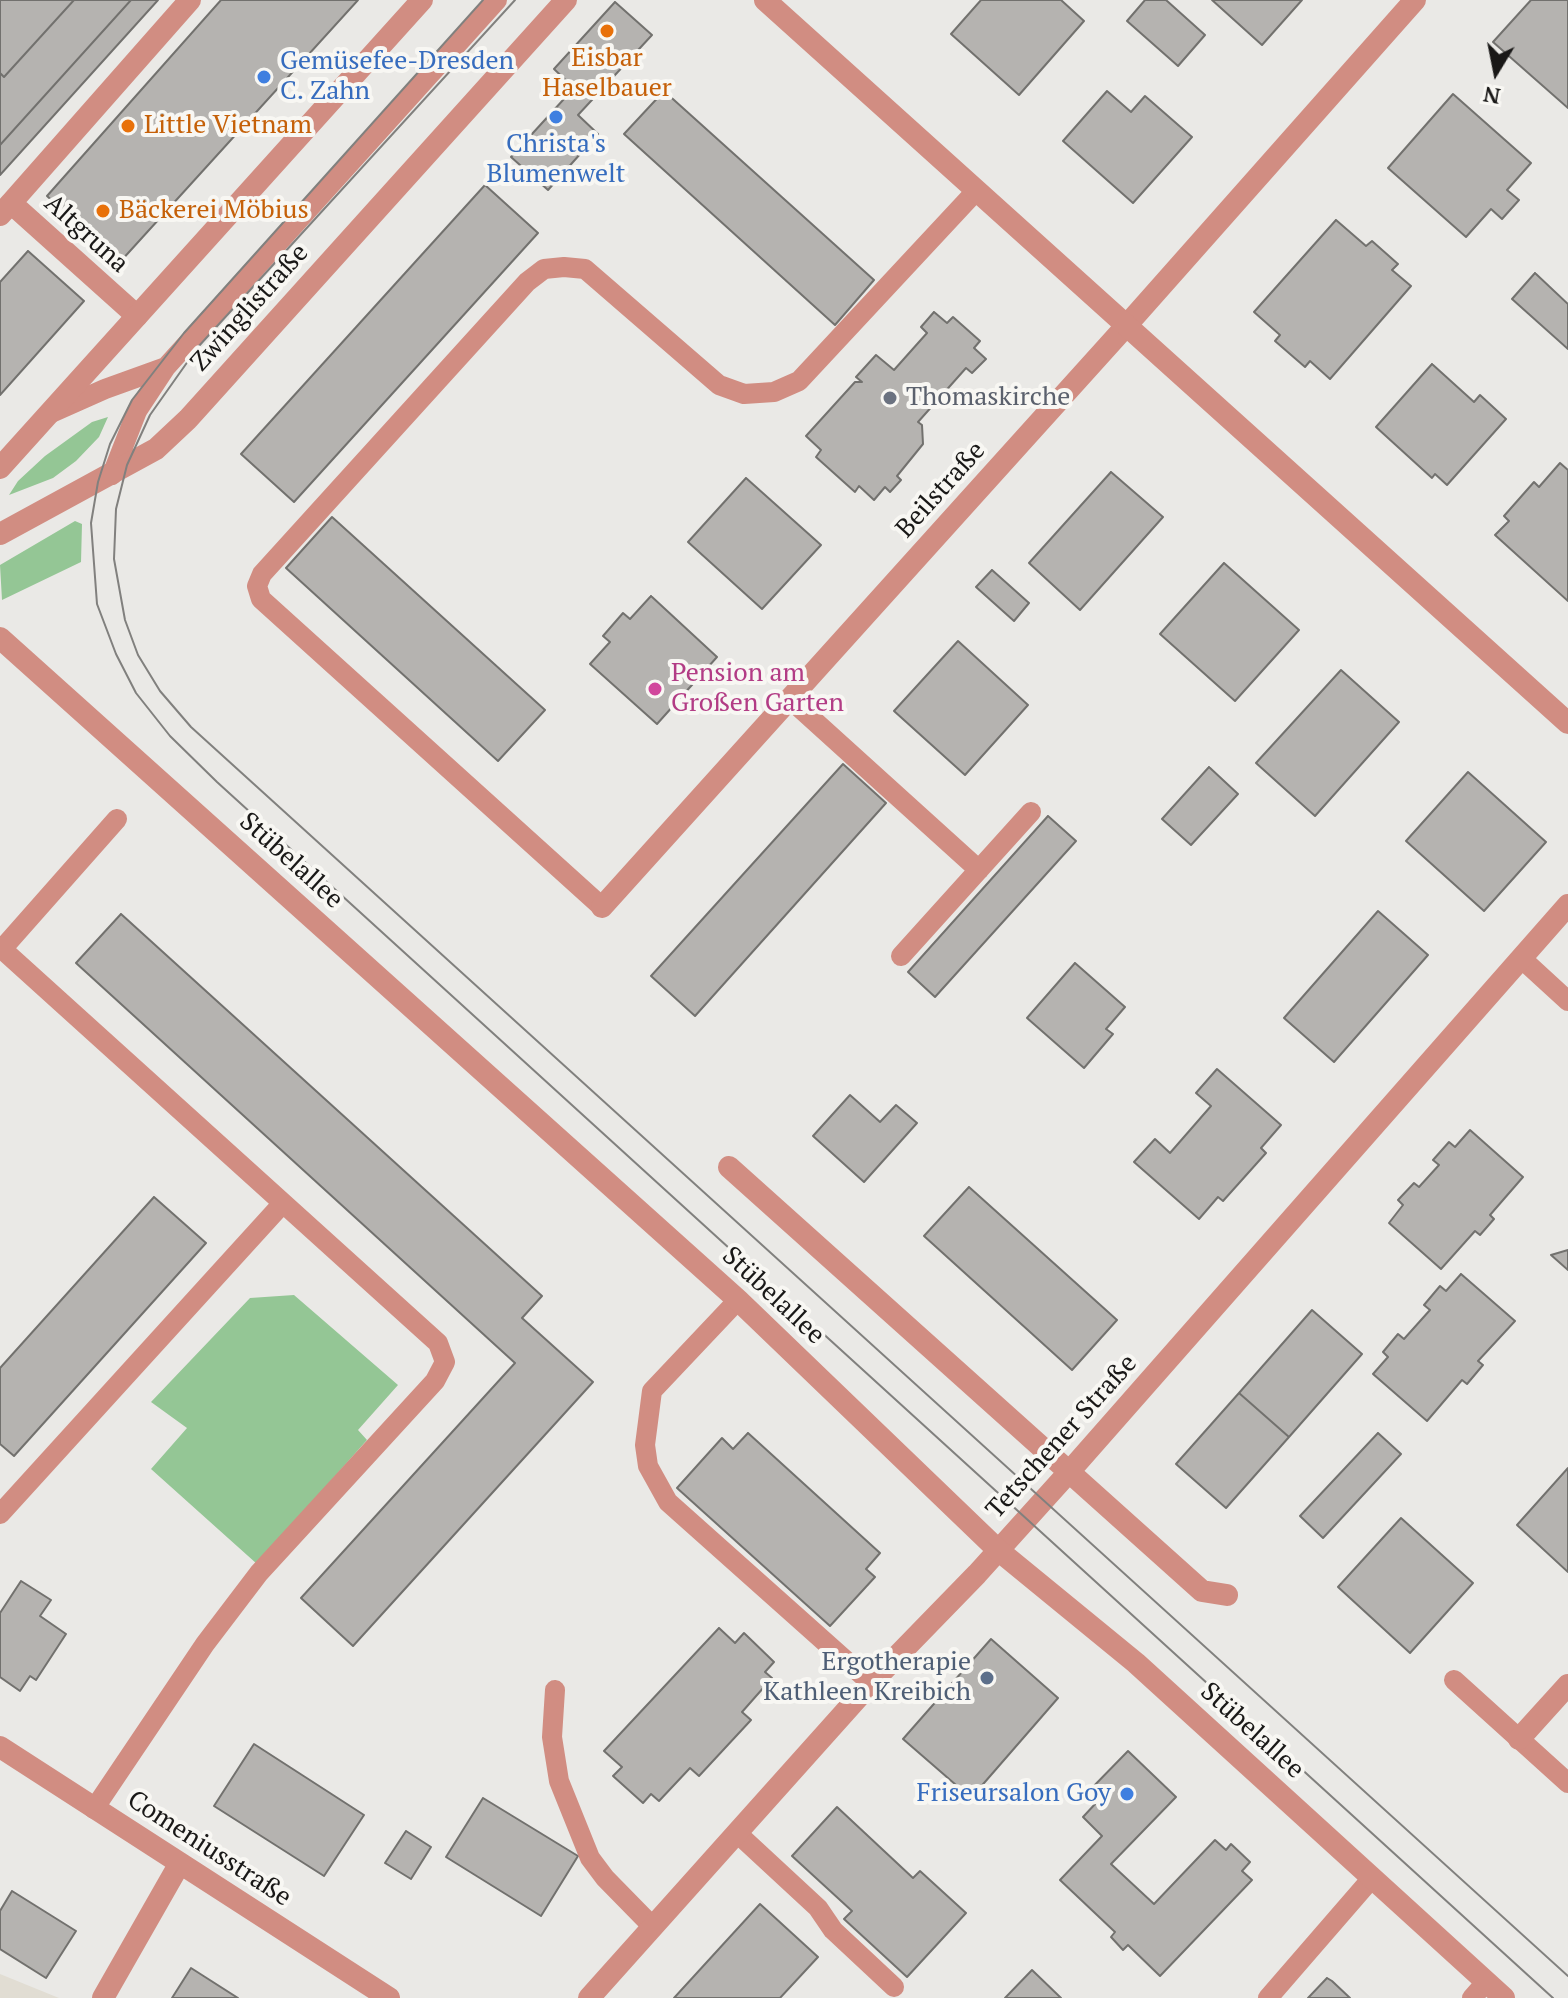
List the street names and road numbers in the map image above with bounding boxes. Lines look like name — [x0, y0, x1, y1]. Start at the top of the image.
street label: Altgruna — [38, 188, 134, 280]
street label: Zwinglistraße — [185, 238, 315, 378]
street label: Beilstraße — [890, 436, 992, 544]
street label: Stübelallee — [233, 806, 349, 916]
street label: Stübelallee — [715, 1241, 831, 1351]
street label: Tetschener Straße — [980, 1349, 1144, 1525]
street label: Stübelallee — [1194, 1676, 1310, 1786]
street label: Comeniusstraße — [121, 1784, 297, 1914]

